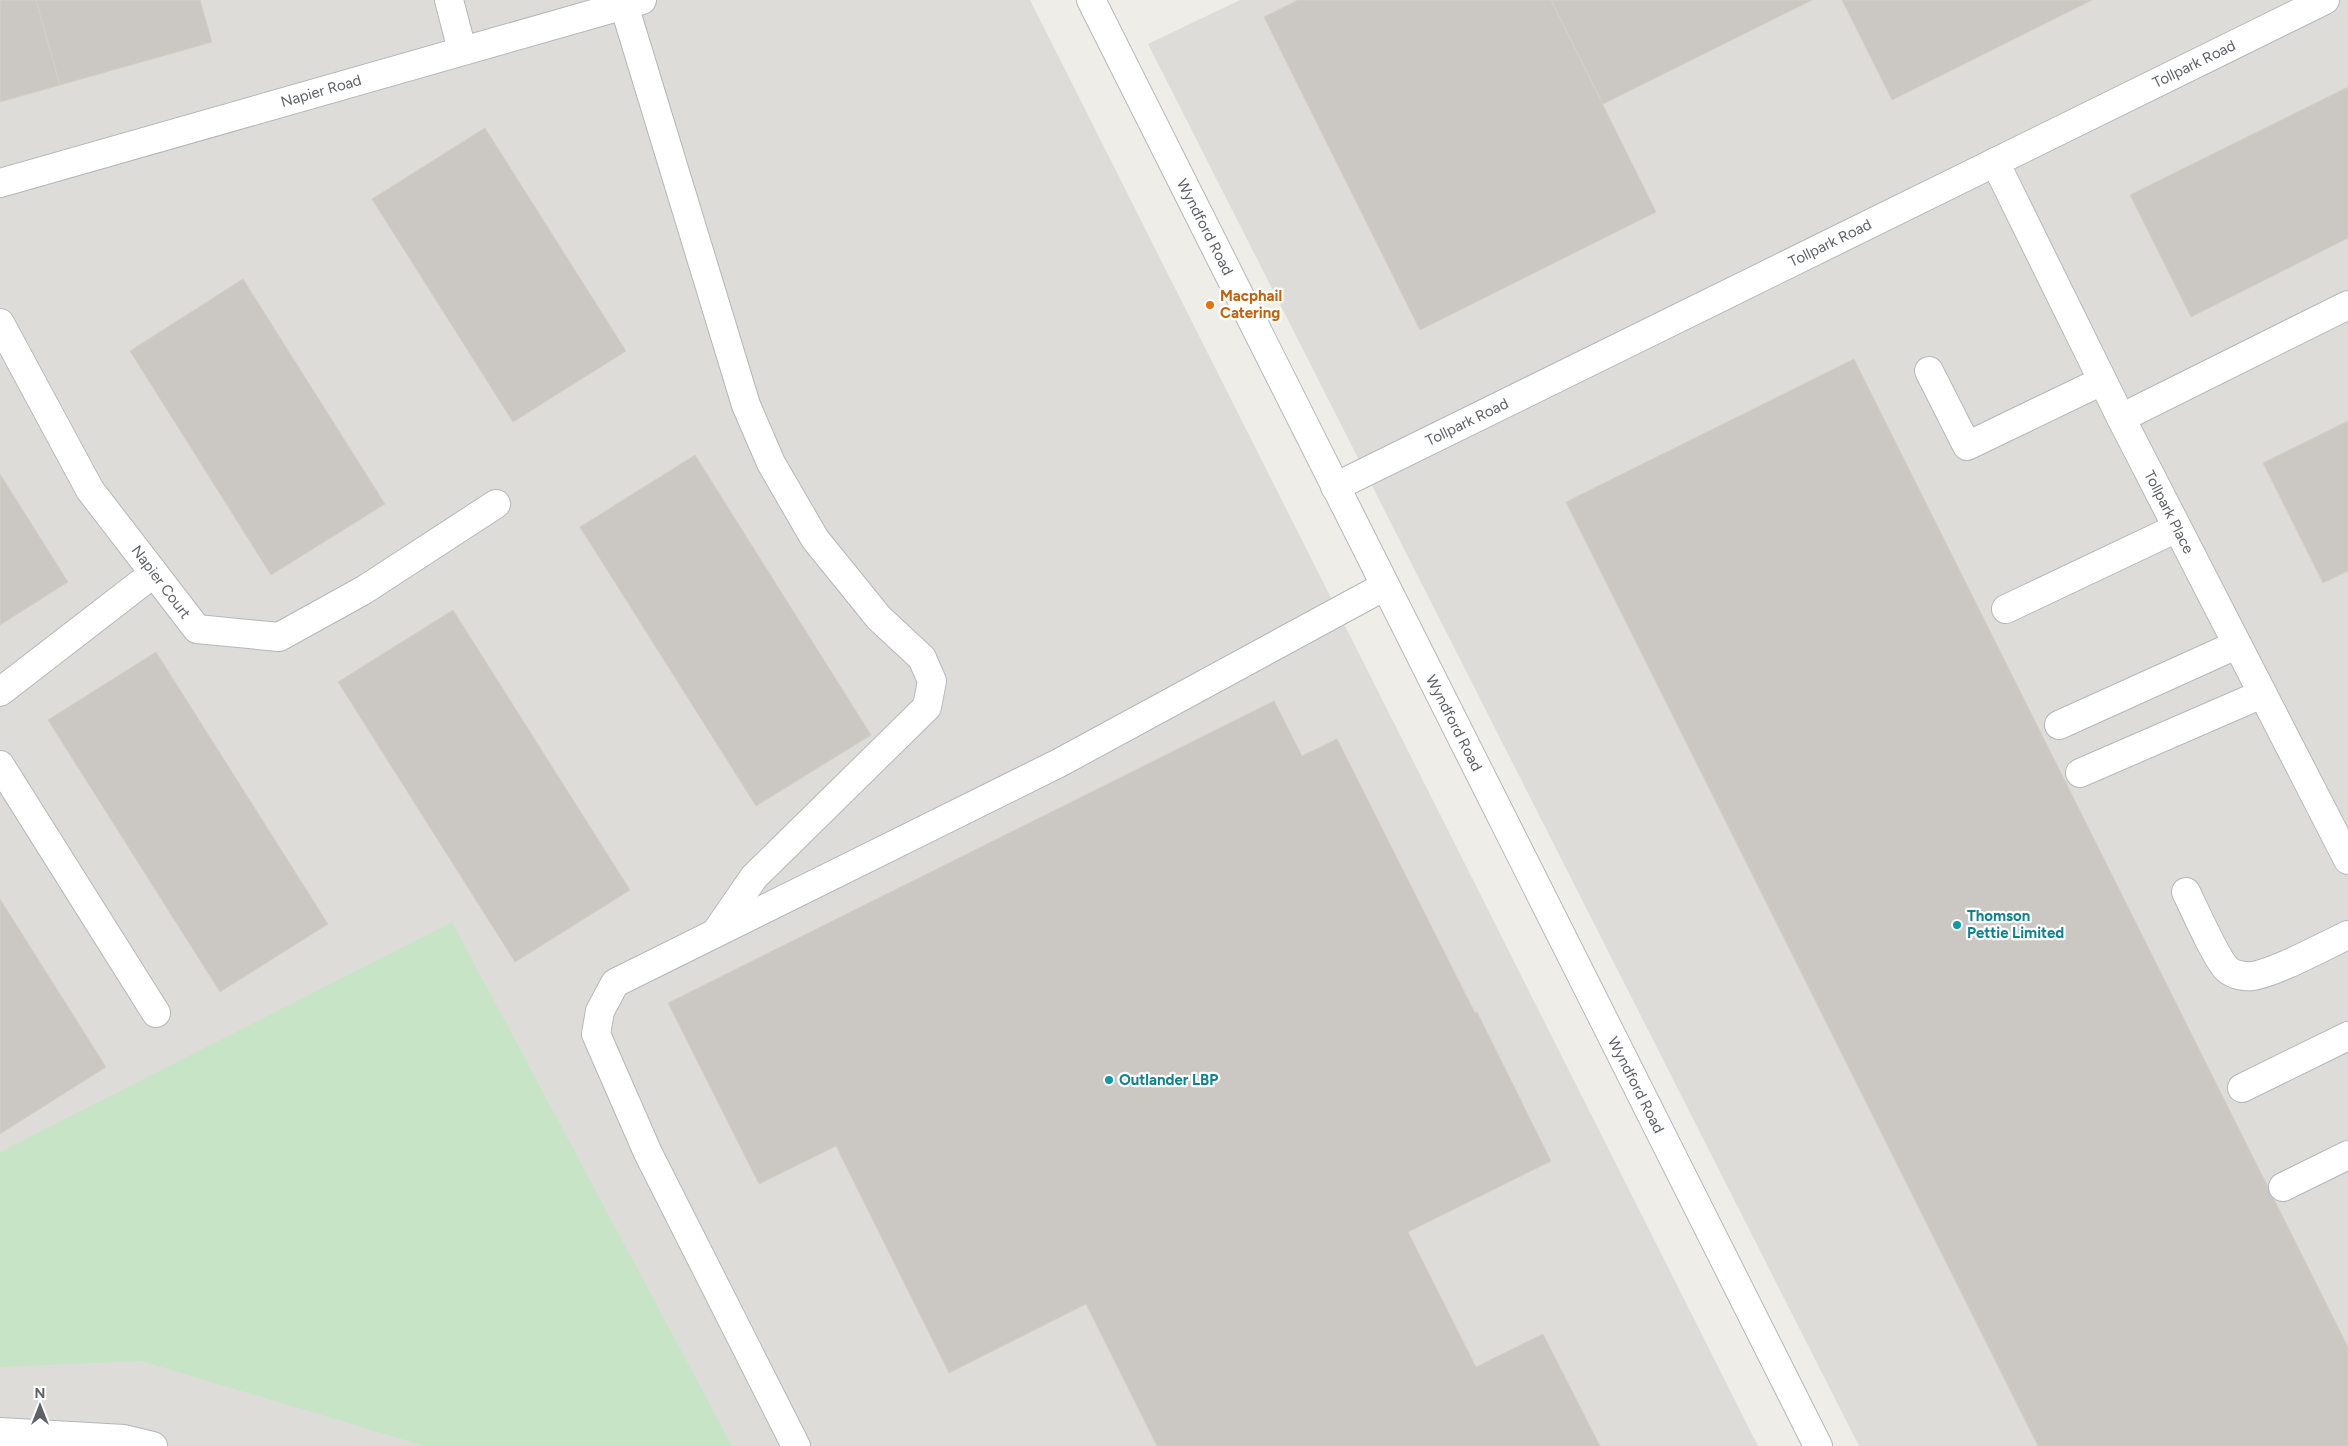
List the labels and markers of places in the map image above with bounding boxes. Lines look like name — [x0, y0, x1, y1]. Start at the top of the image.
place label: Macphail Catering — [1220, 287, 1282, 322]
marker: Macphail Catering — [1204, 299, 1216, 311]
place label: Thomson Pettie Limited — [1967, 907, 2064, 942]
marker: Thomson Pettie Limited — [1951, 919, 1963, 931]
place label: Outlander LBP — [1119, 1071, 1218, 1089]
marker: Outlander LBP — [1103, 1074, 1115, 1086]

